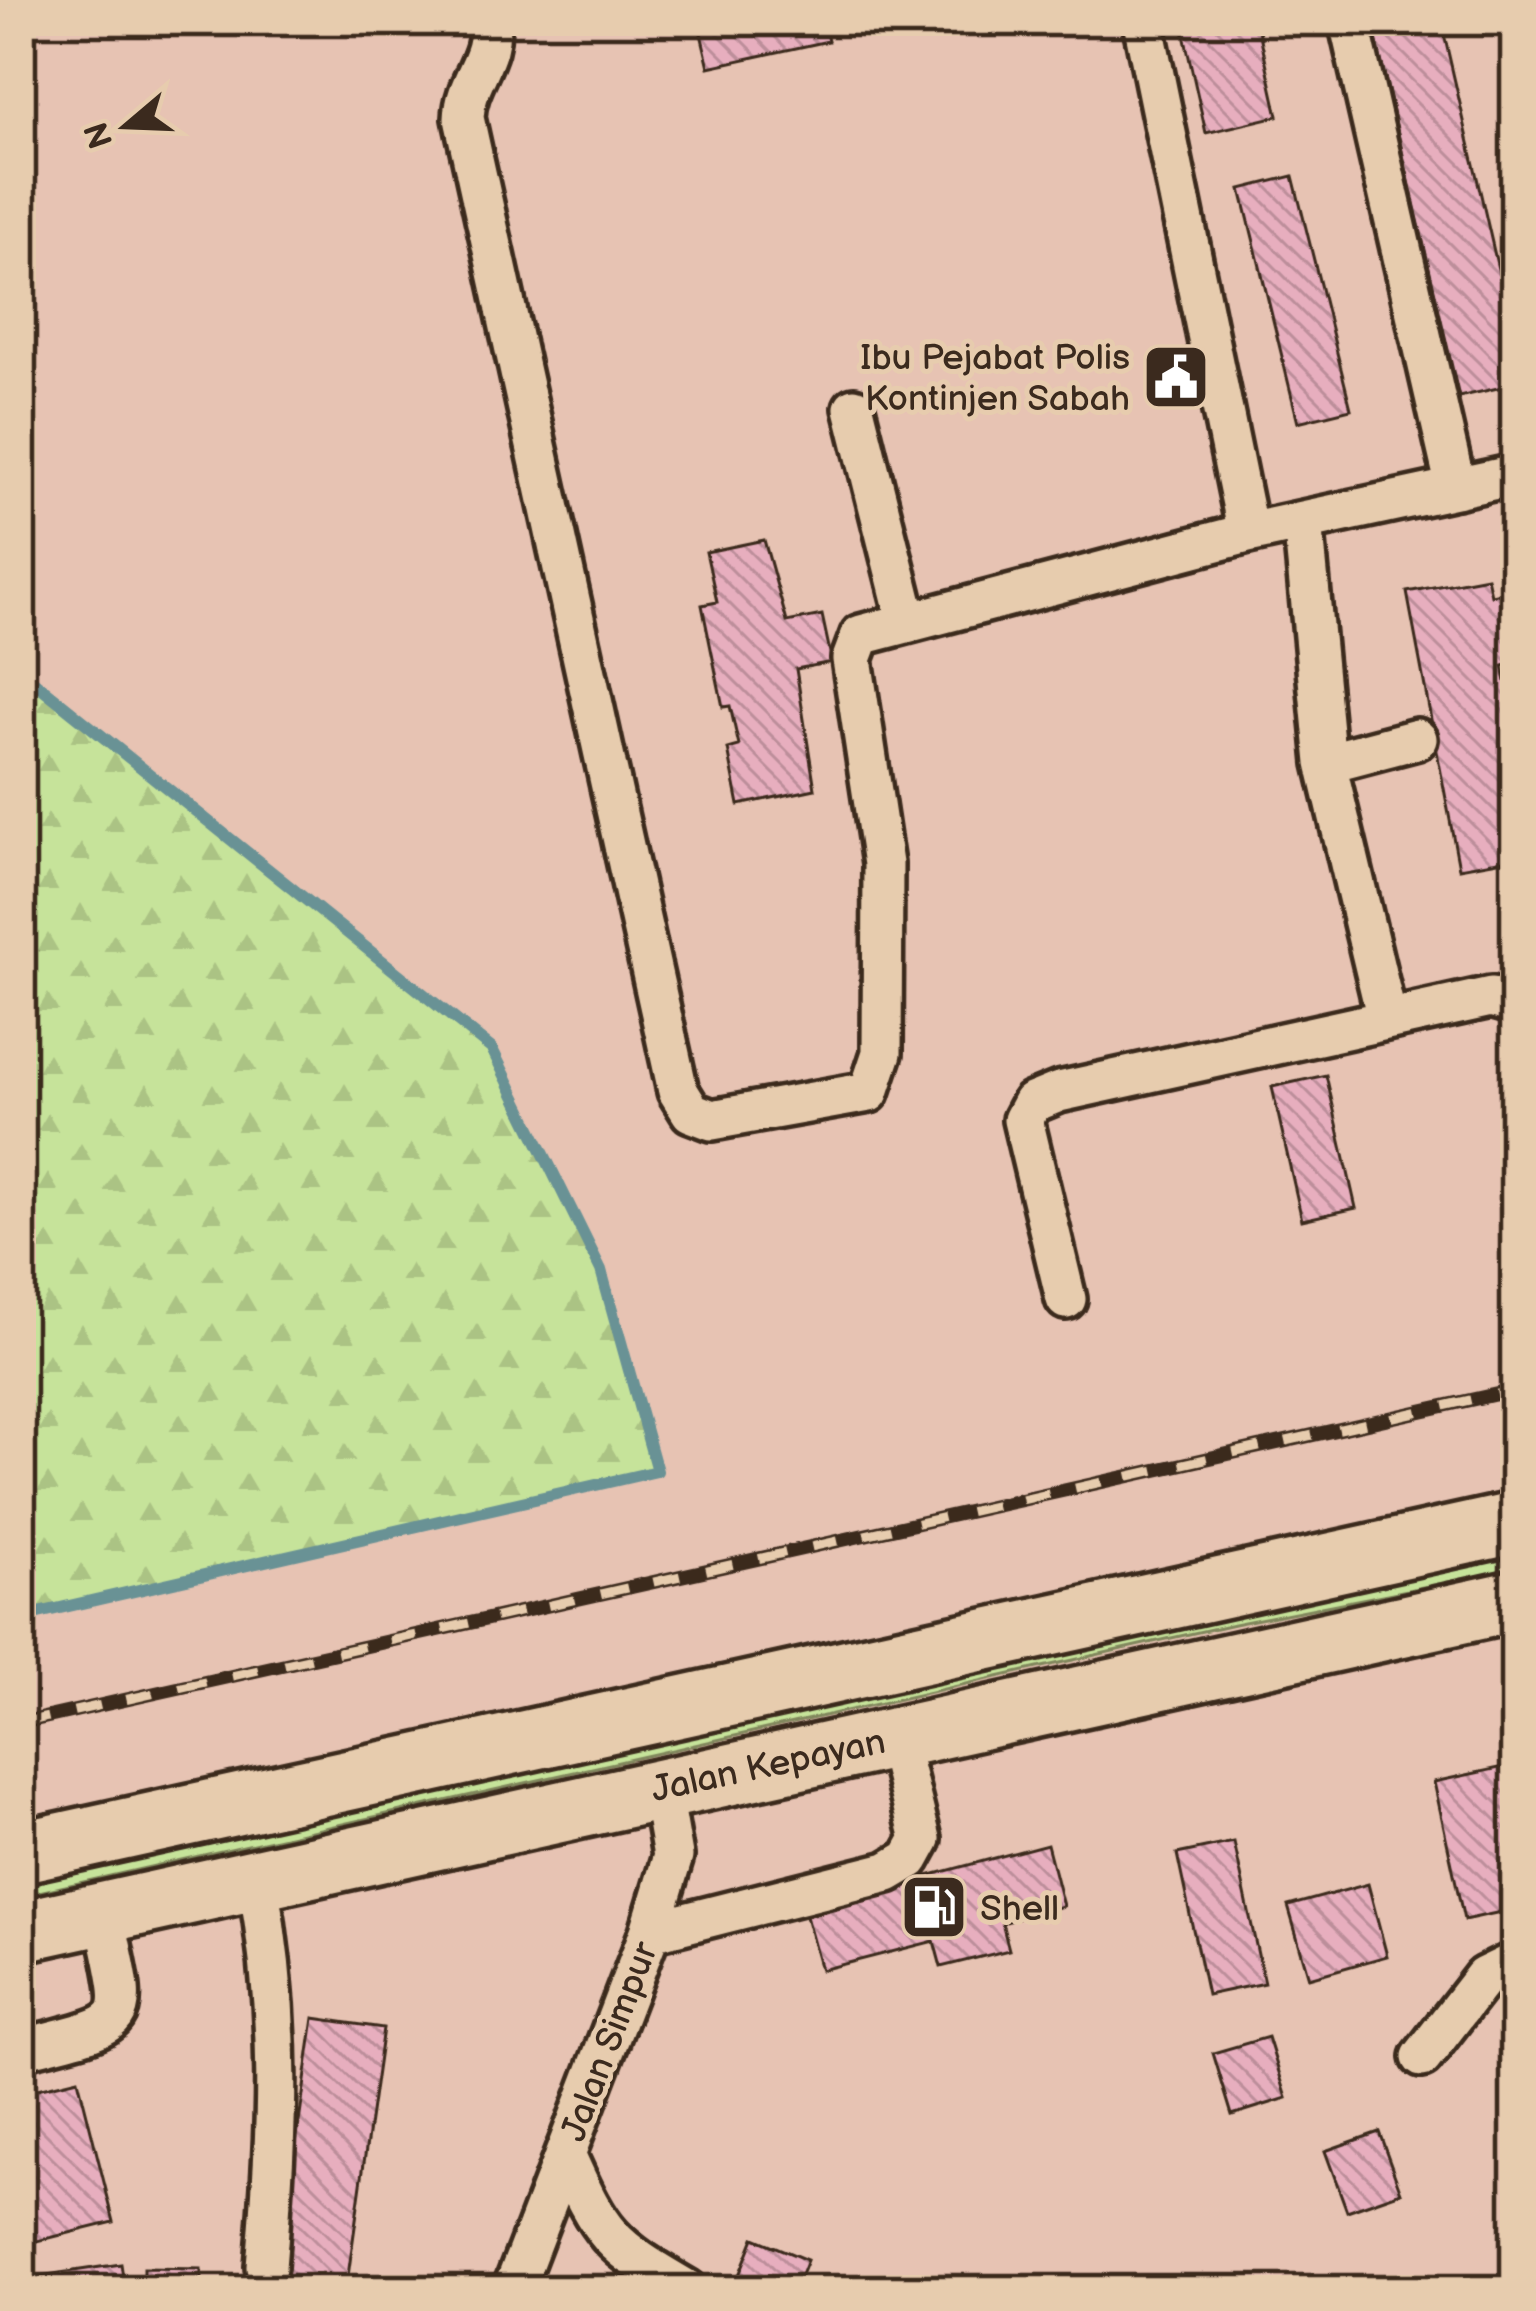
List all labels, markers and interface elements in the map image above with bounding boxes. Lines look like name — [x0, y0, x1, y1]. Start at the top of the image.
north arrow — [66, 66, 186, 186]
text: N — [77, 117, 122, 153]
place label: Ibu Pejabat Polis Kontinjen Sabah — [860, 337, 1130, 421]
public building icon: Ibu Pejabat Polis Kontinjen Sabah — [1141, 342, 1211, 412]
street label: Jalan Kepayan — [648, 1721, 889, 1812]
fuel station icon: Shell — [899, 1872, 969, 1942]
place label: Shell — [980, 1888, 1059, 1931]
street label: Jalan Simpur — [553, 1935, 668, 2147]

